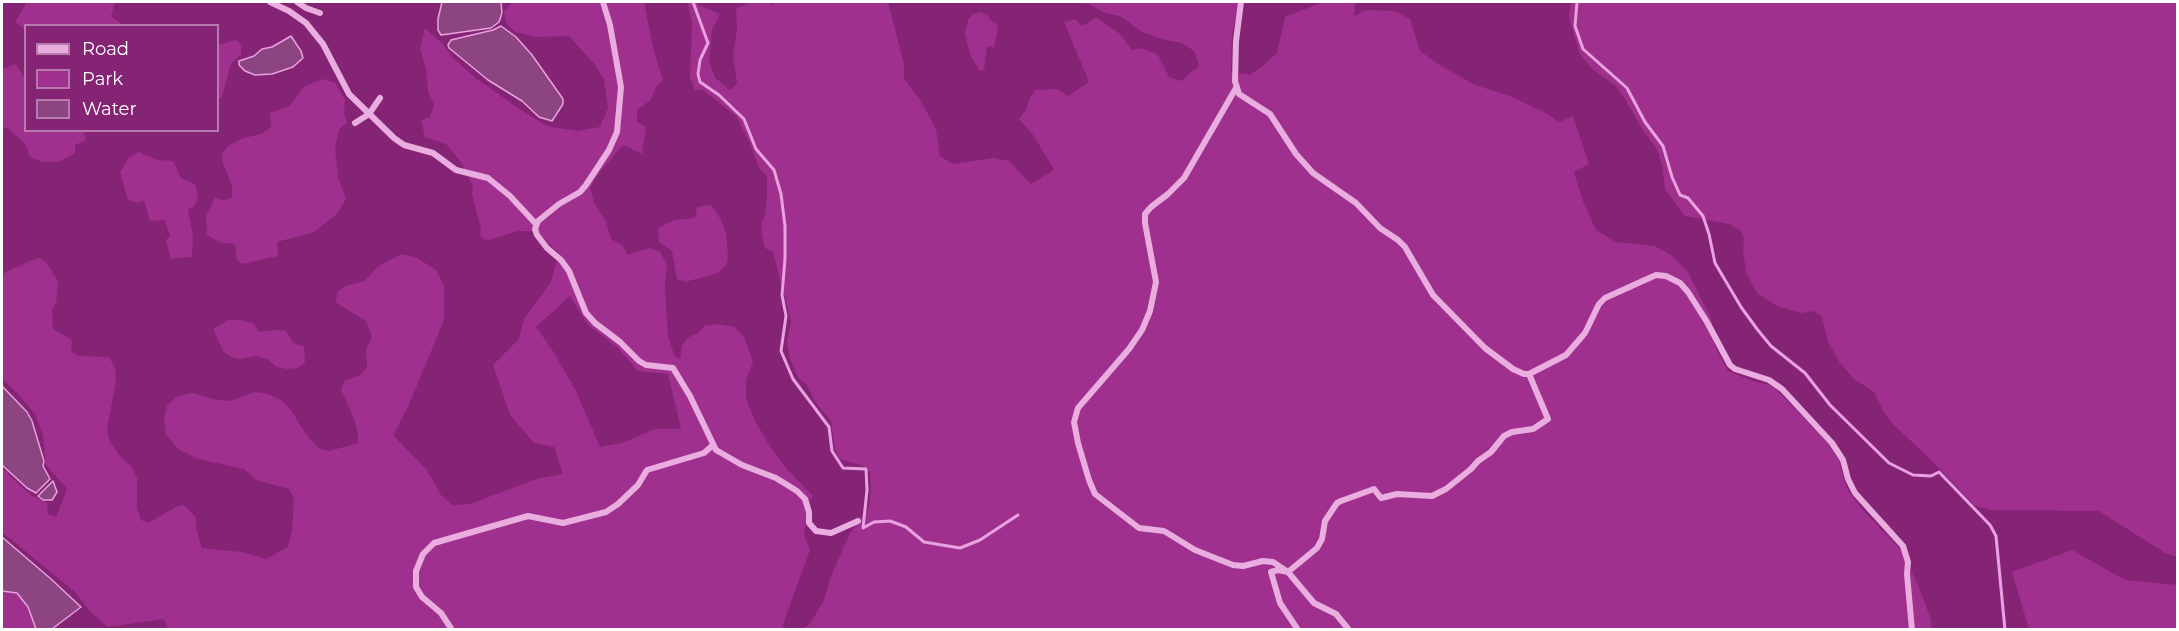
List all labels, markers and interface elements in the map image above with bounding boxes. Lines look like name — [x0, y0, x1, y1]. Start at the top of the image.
legend — [24, 24, 219, 132]
text: Road — [82, 38, 129, 60]
text: Park — [82, 68, 123, 90]
text: Water — [82, 98, 137, 120]

